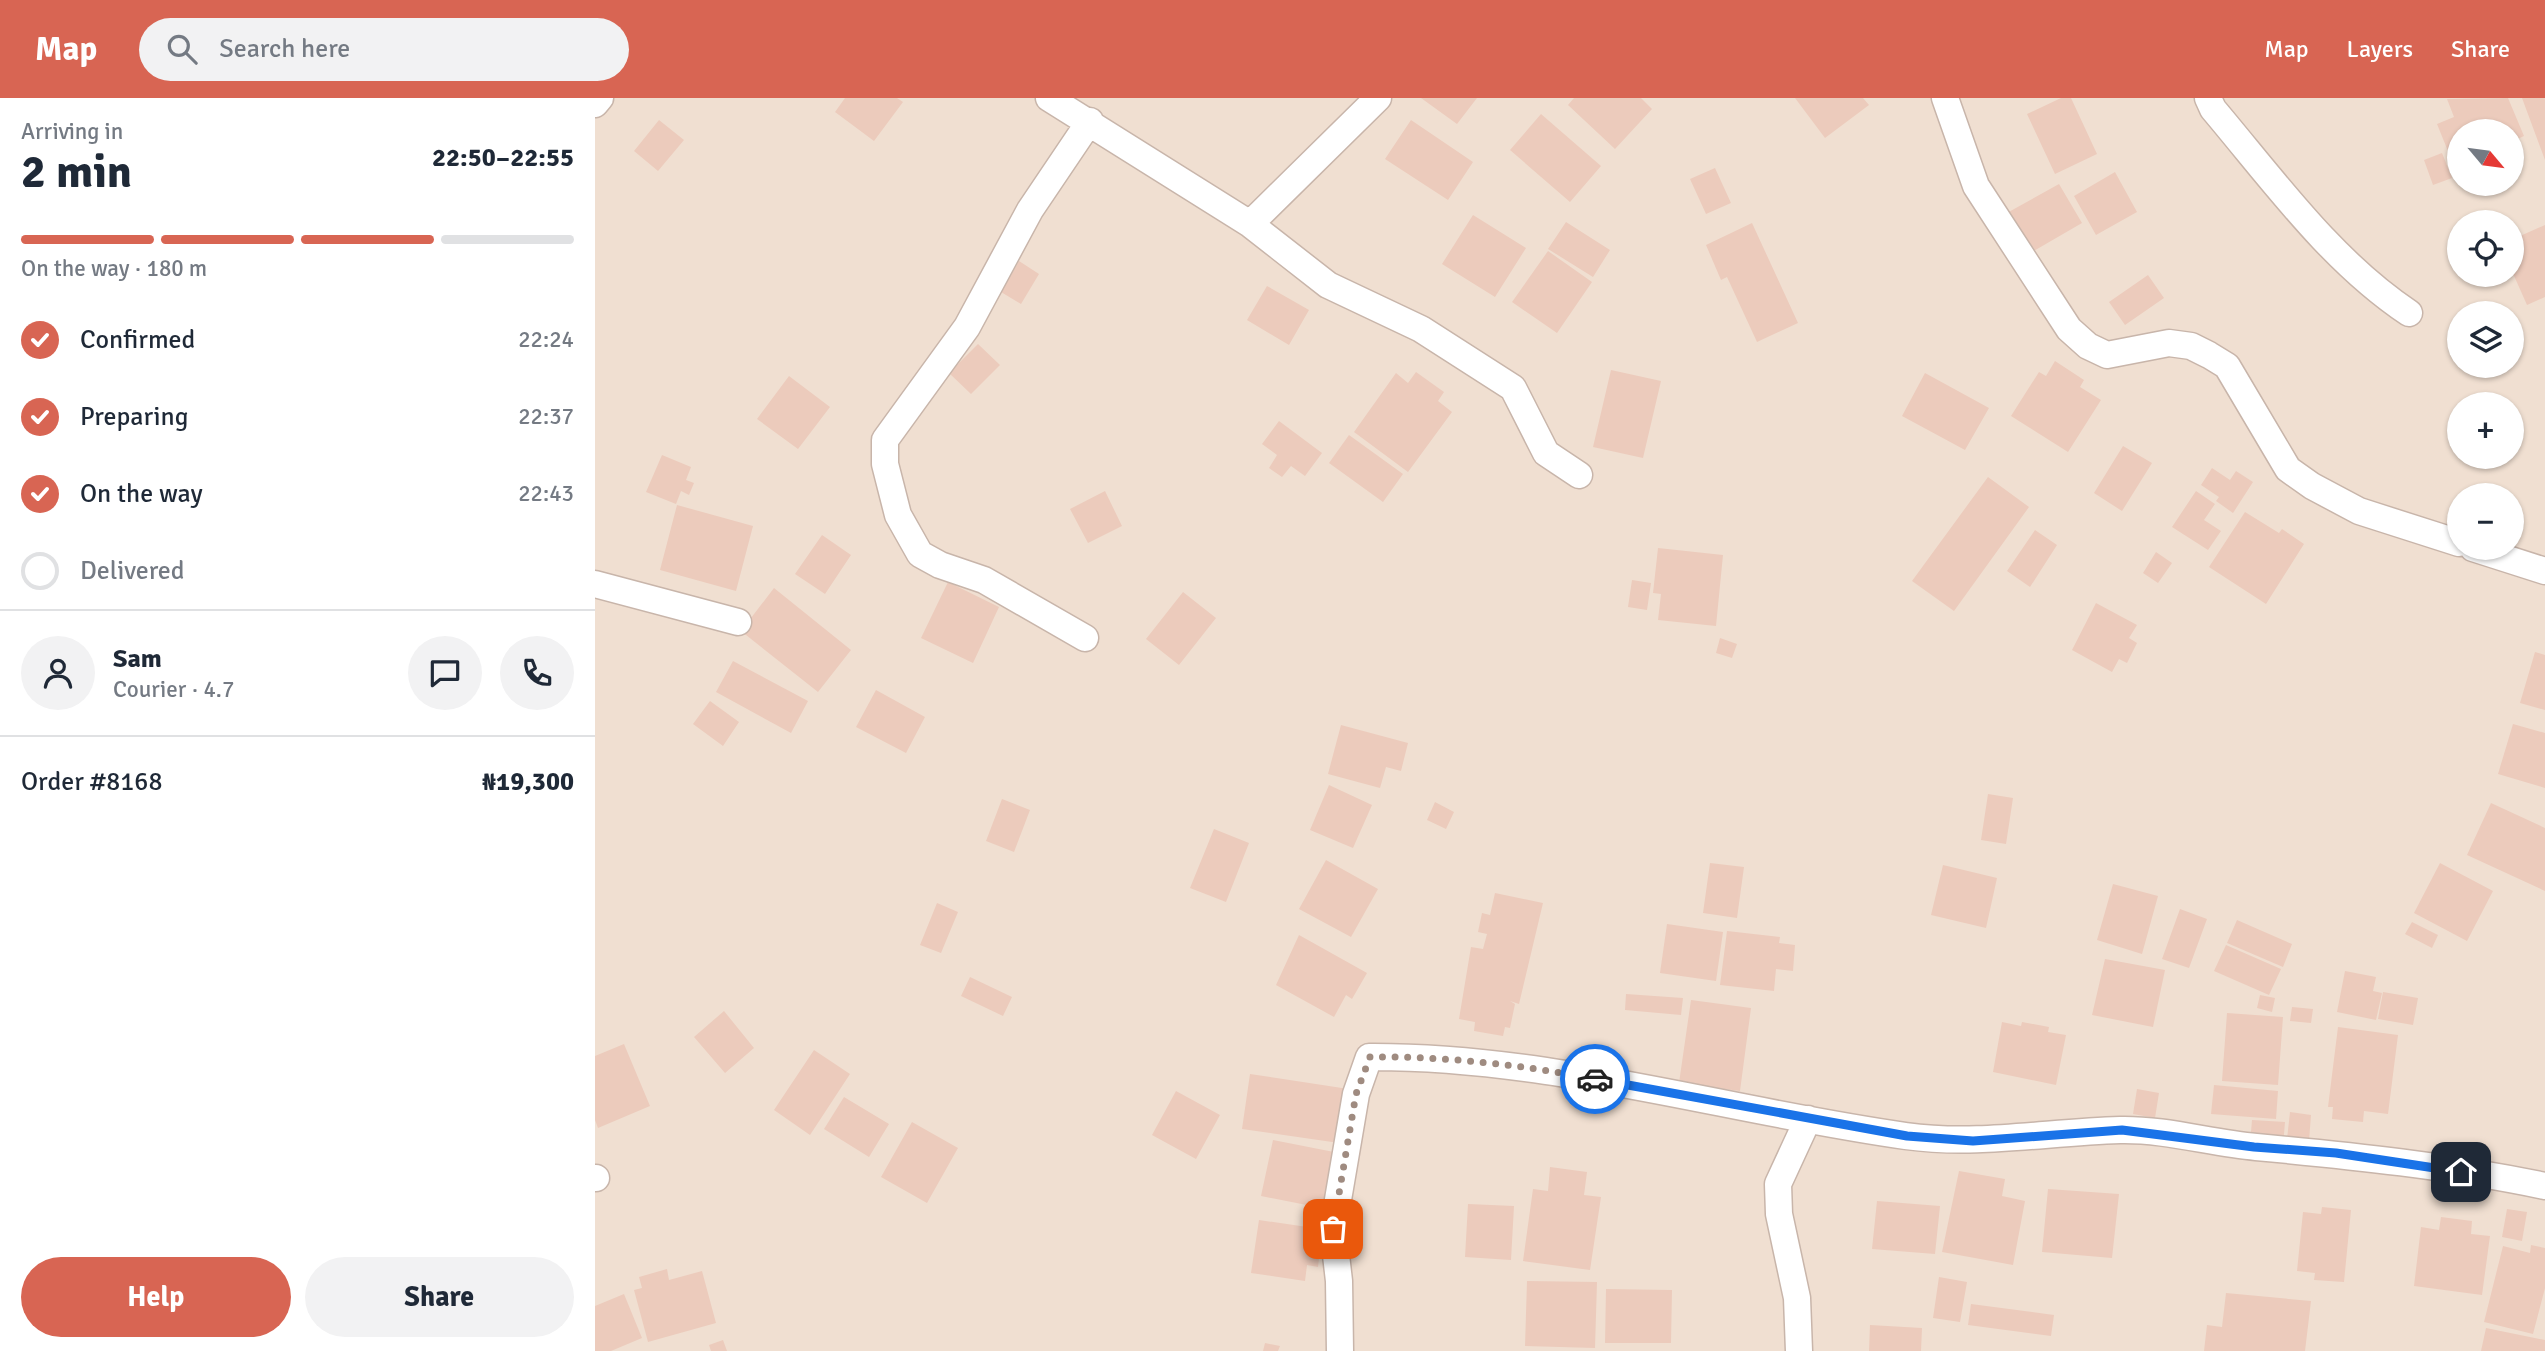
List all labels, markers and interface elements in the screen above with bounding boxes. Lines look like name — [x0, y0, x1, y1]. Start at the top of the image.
search box — [139, 18, 629, 81]
text: Map — [35, 29, 97, 70]
icon: search — [163, 30, 201, 68]
text: Search here — [219, 33, 350, 65]
text: Map — [2264, 34, 2309, 64]
text: Layers — [2347, 34, 2413, 64]
text: Share — [2451, 34, 2510, 64]
text: Arriving in — [21, 117, 123, 146]
north arrow — [2447, 119, 2523, 196]
map controls — [2447, 119, 2524, 560]
text: 22:50–22:55 — [432, 142, 574, 174]
text: 2 min — [21, 144, 132, 200]
button: locate — [2447, 210, 2524, 287]
text: On the way · 180 m — [21, 254, 207, 283]
button: layers — [2447, 301, 2524, 378]
icon: check — [21, 321, 59, 359]
text: Confirmed — [80, 324, 195, 356]
text: 22:24 — [518, 325, 574, 354]
button: + — [2447, 392, 2524, 469]
icon: check — [21, 398, 59, 436]
text: Preparing — [80, 401, 188, 433]
text: 22:37 — [518, 402, 574, 431]
icon: check — [21, 475, 59, 513]
text: On the way — [80, 478, 203, 510]
text: 22:43 — [518, 479, 574, 508]
button: − — [2447, 483, 2524, 560]
text: Delivered — [80, 555, 185, 587]
button: person — [21, 636, 95, 710]
button: chat — [408, 636, 482, 710]
button: phone — [500, 636, 574, 710]
text: Sam — [113, 643, 162, 675]
text: Courier · 4.7 — [113, 675, 234, 704]
text: Order #8168 — [21, 766, 162, 798]
text: ₦19,300 — [482, 766, 574, 798]
courier — [1560, 1044, 1630, 1114]
icon: car — [1576, 1060, 1614, 1098]
pin — [2431, 1142, 2491, 1202]
icon: home — [2442, 1153, 2480, 1191]
pin — [1303, 1199, 1363, 1259]
icon: bag — [1314, 1210, 1352, 1248]
button: Help — [21, 1257, 291, 1337]
button: Share — [305, 1257, 574, 1337]

